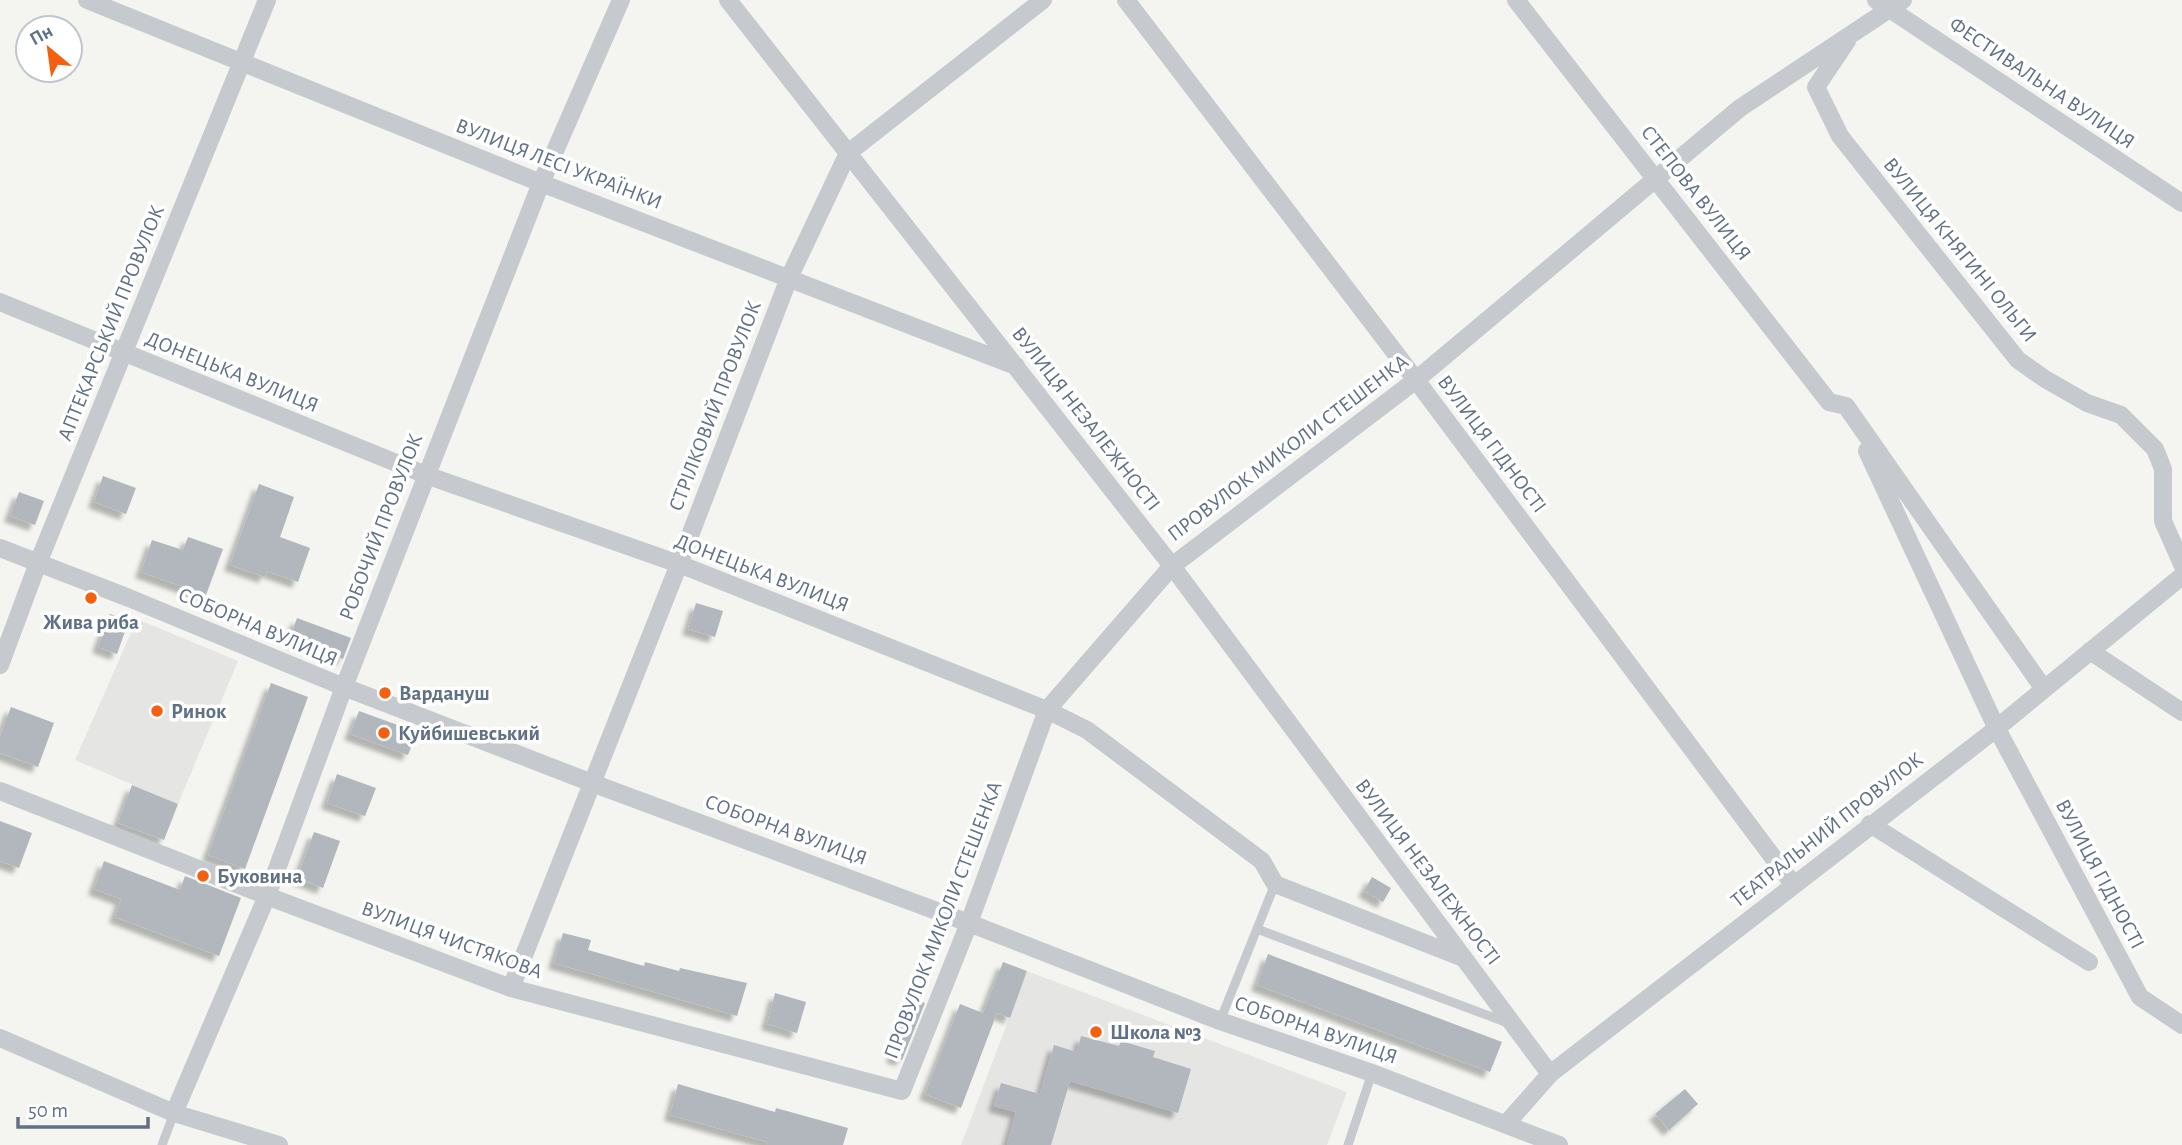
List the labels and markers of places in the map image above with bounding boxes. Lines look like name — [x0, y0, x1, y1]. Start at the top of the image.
marker: Жива риба — [83, 590, 99, 606]
place label: Жива риба — [43, 612, 139, 633]
place label: Вардануш — [399, 683, 490, 704]
marker: Вардануш — [377, 685, 393, 701]
place label: Ринок — [171, 701, 227, 722]
marker: Ринок — [149, 703, 165, 719]
place label: Куйбишевський — [398, 723, 540, 744]
marker: Куйбишевський — [376, 725, 392, 741]
place label: Буковина — [217, 866, 302, 887]
marker: Буковина — [195, 868, 211, 884]
place label: Школа №3 — [1110, 1022, 1202, 1043]
marker: Школа №3 — [1088, 1024, 1104, 1040]

